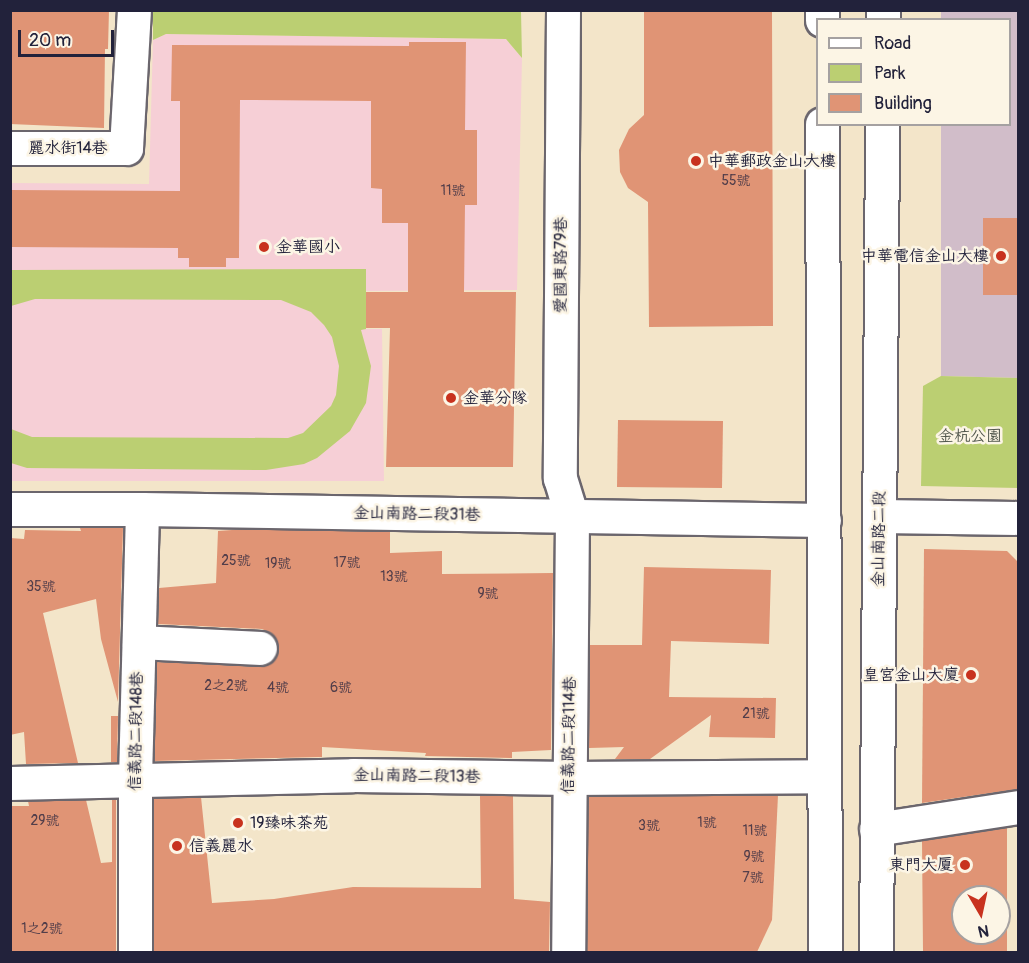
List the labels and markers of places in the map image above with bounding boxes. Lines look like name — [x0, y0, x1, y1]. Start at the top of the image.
place label: 中華郵政金山大樓 — [708, 151, 836, 171]
marker: 中華郵政金山大樓 — [689, 154, 703, 168]
place label: 金華國小 — [276, 237, 340, 257]
marker: 金華國小 — [257, 240, 271, 254]
place label: 中華電信金山大樓 — [861, 246, 989, 266]
marker: 中華電信金山大樓 — [994, 249, 1008, 263]
place label: 金華分隊 — [463, 388, 527, 408]
marker: 金華分隊 — [444, 391, 458, 405]
place label: 皇宮金山大廈 — [863, 665, 959, 685]
marker: 皇宮金山大廈 — [964, 668, 978, 682]
place label: 19臻味茶苑 — [250, 813, 328, 833]
marker: 19臻味茶苑 — [231, 816, 245, 830]
place label: 信義麗水 — [189, 836, 253, 856]
marker: 信義麗水 — [170, 839, 184, 853]
place label: 東門大厦 — [889, 855, 953, 875]
marker: 東門大厦 — [958, 858, 972, 872]

